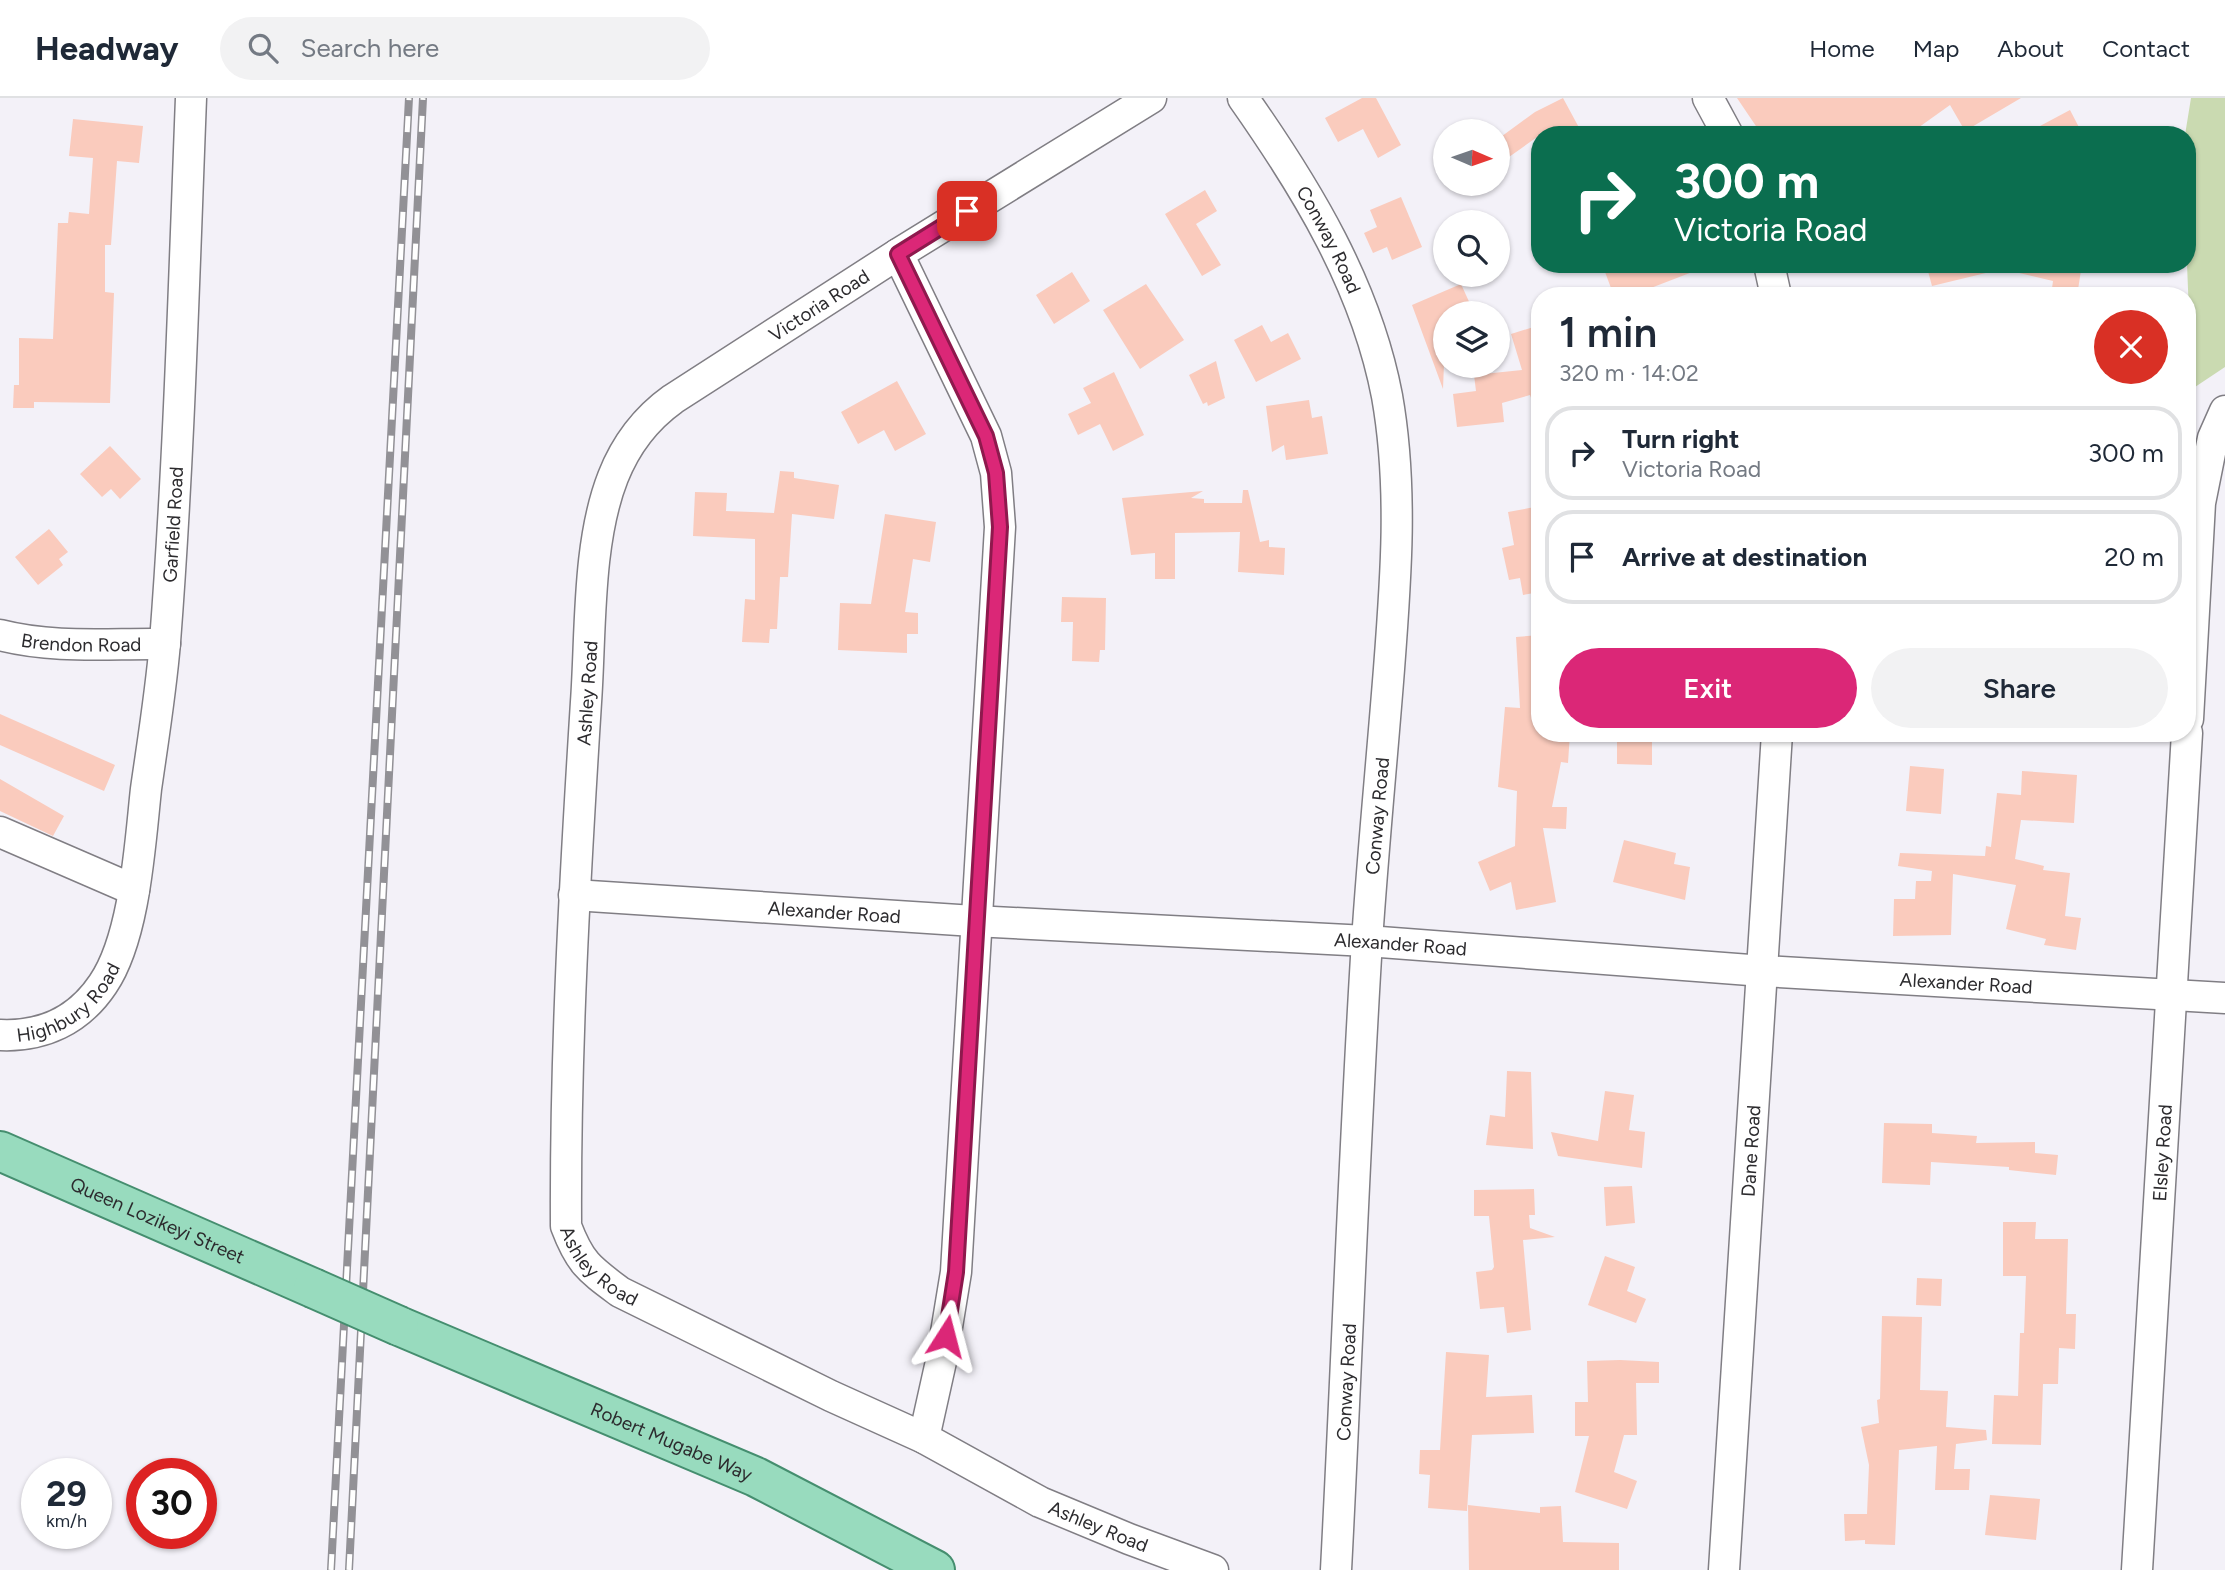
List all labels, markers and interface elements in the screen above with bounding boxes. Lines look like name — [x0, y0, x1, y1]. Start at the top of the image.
search box — [220, 17, 710, 80]
text: Headway — [35, 29, 178, 68]
icon: search — [244, 29, 282, 67]
text: Search here — [300, 32, 439, 64]
text: Home — [1809, 34, 1875, 63]
text: Map — [1913, 34, 1959, 63]
text: About — [1997, 34, 2064, 63]
text: Contact — [2102, 34, 2190, 63]
north arrow — [1433, 119, 1510, 196]
map controls — [1433, 119, 1510, 378]
text: 300 m — [1674, 151, 1819, 210]
icon: right — [1559, 154, 1650, 245]
pin — [937, 181, 997, 241]
street label: Conway Road — [1292, 182, 1366, 297]
icon: arrive — [948, 192, 986, 230]
button: search — [1433, 210, 1510, 287]
text: Victoria Road — [1674, 211, 1868, 249]
street label: Victoria Road — [765, 264, 874, 346]
button: layers — [1433, 301, 1510, 378]
text: 1 min — [1559, 307, 1657, 358]
button: close — [2094, 310, 2168, 384]
text: 320 m · 14:02 — [1559, 359, 1699, 387]
text: Turn right — [1622, 423, 1739, 455]
icon: right — [1563, 434, 1601, 472]
text: 300 m — [2088, 437, 2164, 469]
text: Victoria Road — [1622, 455, 1761, 483]
street label: Garfield Road — [158, 466, 188, 583]
icon: arrive — [1563, 538, 1601, 576]
text: Arrive at destination — [1622, 541, 1867, 573]
text: 20 m — [2104, 541, 2164, 573]
street label: Brendon Road — [20, 629, 142, 656]
street label: Ashley Road — [572, 640, 603, 746]
button: Exit — [1559, 648, 1857, 728]
button: Share — [1871, 648, 2168, 728]
street label: Conway Road — [1361, 756, 1394, 876]
street label: Alexander Road — [767, 897, 902, 928]
street label: Alexander Road — [1334, 928, 1468, 961]
street label: Highbury Road — [15, 959, 125, 1047]
street label: Alexander Road — [1899, 968, 2033, 999]
street label: Dane Road — [1737, 1104, 1765, 1198]
street label: Elsley Road — [2148, 1104, 2177, 1202]
street label: Queen Lozikeyi Street — [67, 1172, 248, 1269]
street label: Ashley Road — [555, 1223, 642, 1311]
position arrow — [909, 1299, 983, 1373]
street label: Conway Road — [1332, 1323, 1361, 1441]
street label: Robert Mugabe Way — [587, 1397, 756, 1486]
speed limit sign: 30 — [126, 1458, 217, 1549]
text: 29 — [46, 1473, 87, 1515]
street label: Ashley Road — [1045, 1496, 1151, 1557]
text: km/h — [46, 1510, 87, 1532]

